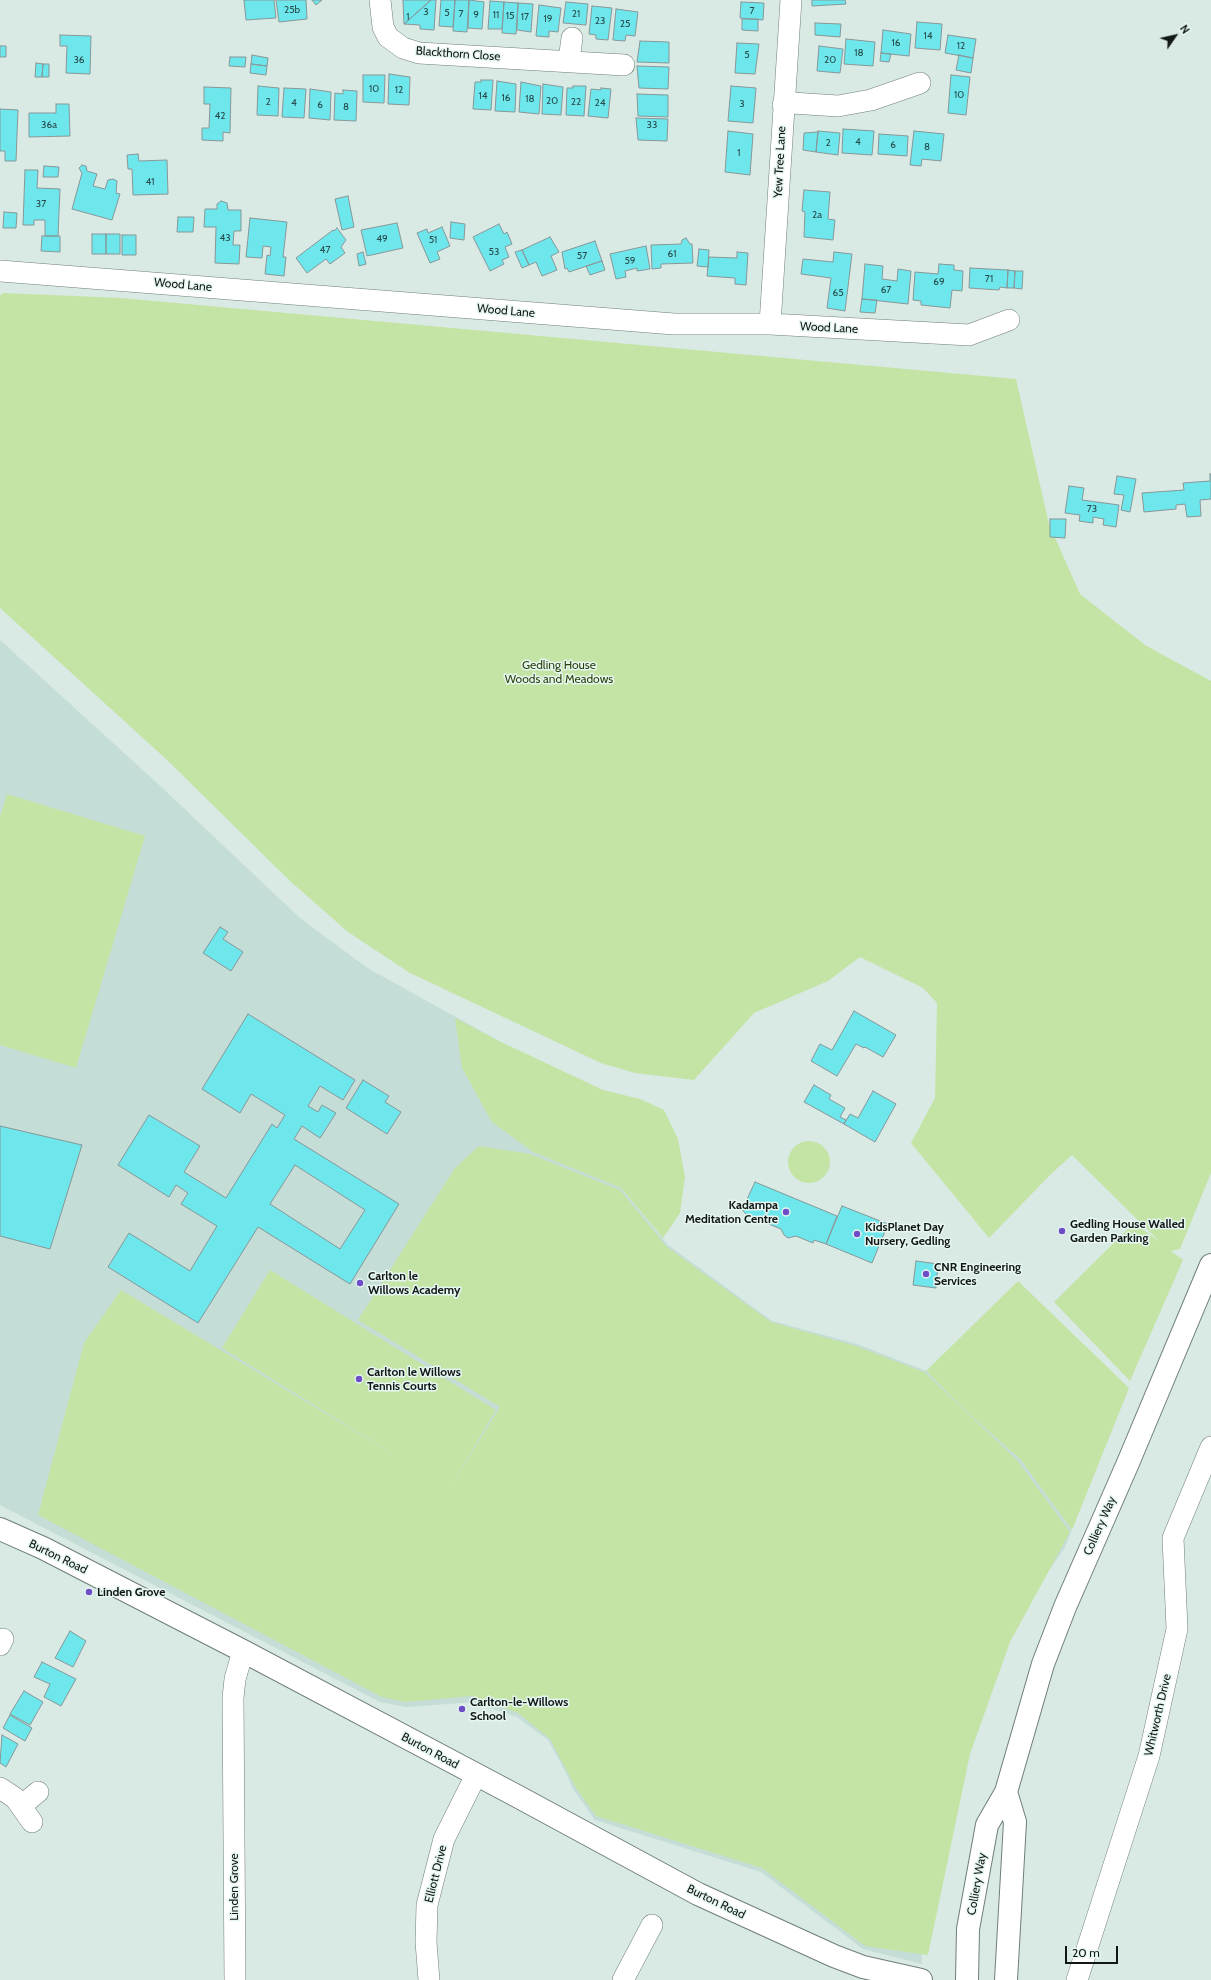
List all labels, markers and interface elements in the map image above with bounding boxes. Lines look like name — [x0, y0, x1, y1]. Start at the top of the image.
house number: 25b — [284, 4, 300, 16]
house number: 7 — [749, 5, 755, 17]
house number: 3 — [423, 6, 429, 18]
house number: 5 — [444, 7, 450, 19]
house number: 7 — [458, 8, 464, 20]
house number: 21 — [572, 8, 580, 20]
house number: 9 — [473, 9, 479, 21]
house number: 11 — [493, 9, 499, 21]
house number: 15 — [506, 10, 514, 22]
house number: 1 — [406, 11, 410, 23]
house number: 17 — [521, 11, 529, 23]
house number: 19 — [544, 13, 552, 25]
house number: 23 — [595, 15, 605, 27]
north arrow — [1155, 16, 1195, 56]
house number: 25 — [620, 18, 630, 30]
text: N — [1177, 22, 1193, 36]
house number: 14 — [923, 30, 933, 42]
house number: 16 — [892, 37, 900, 49]
house number: 12 — [957, 40, 965, 52]
street label: Blackthorn Close — [415, 44, 501, 64]
house number: 18 — [854, 47, 864, 59]
house number: 5 — [744, 49, 750, 61]
house number: 36 — [73, 54, 85, 66]
house number: 20 — [824, 54, 836, 66]
house number: 10 — [369, 83, 379, 95]
house number: 12 — [395, 84, 403, 96]
house number: 10 — [954, 89, 964, 101]
house number: 14 — [478, 90, 488, 102]
house number: 16 — [502, 92, 510, 104]
house number: 18 — [525, 93, 535, 105]
house number: 20 — [546, 95, 558, 107]
house number: 2 — [265, 96, 271, 108]
house number: 22 — [571, 96, 581, 108]
house number: 4 — [291, 97, 297, 109]
house number: 24 — [594, 97, 606, 109]
house number: 3 — [739, 98, 745, 110]
house number: 6 — [317, 99, 323, 111]
house number: 8 — [343, 101, 349, 113]
house number: 42 — [214, 110, 226, 122]
house number: 36a — [41, 119, 57, 131]
house number: 33 — [647, 119, 657, 131]
street label: Yew Tree Lane — [771, 126, 789, 198]
house number: 4 — [855, 136, 861, 148]
house number: 2 — [825, 137, 831, 149]
house number: 6 — [890, 139, 896, 151]
house number: 8 — [924, 141, 930, 153]
house number: 1 — [737, 147, 741, 159]
house number: 41 — [145, 176, 155, 188]
house number: 37 — [36, 198, 46, 210]
house number: 2a — [812, 209, 822, 221]
house number: 43 — [219, 232, 231, 244]
house number: 49 — [376, 233, 388, 245]
house number: 51 — [429, 234, 437, 246]
house number: 47 — [320, 244, 330, 256]
house number: 53 — [489, 246, 499, 258]
house number: 61 — [668, 248, 676, 260]
house number: 57 — [577, 250, 587, 262]
house number: 59 — [624, 255, 636, 267]
house number: 71 — [985, 273, 993, 285]
street label: Wood Lane — [153, 275, 213, 295]
house number: 69 — [933, 276, 945, 288]
house number: 67 — [881, 284, 891, 296]
house number: 65 — [832, 287, 844, 299]
street label: Wood Lane — [476, 301, 536, 321]
street label: Wood Lane — [800, 319, 858, 337]
house number: 73 — [1087, 503, 1097, 515]
park label: Gedling House Woods and Meadows — [505, 658, 613, 686]
place label: Kadampa Meditation Centre — [685, 1198, 778, 1226]
marker: Kadampa Meditation Centre — [781, 1207, 791, 1217]
place label: Gedling House Walled Garden Parking — [1070, 1217, 1185, 1245]
place label: KidsPlanet Day Nursery, Gedling — [865, 1220, 950, 1248]
marker: Gedling House Walled Garden Parking — [1057, 1226, 1067, 1236]
marker: KidsPlanet Day Nursery, Gedling — [852, 1229, 862, 1239]
place label: CNR Engineering Services — [934, 1260, 1021, 1288]
place label: Carlton le Willows Academy — [368, 1269, 460, 1297]
marker: CNR Engineering Services — [921, 1269, 931, 1279]
marker: Carlton le Willows Academy — [355, 1278, 365, 1288]
place label: Carlton le Willows Tennis Courts — [367, 1365, 461, 1393]
marker: Carlton le Willows Tennis Courts — [354, 1374, 364, 1384]
street label: Colliery Way — [1081, 1494, 1119, 1558]
street label: Burton Road — [26, 1537, 90, 1577]
place label: Linden Grove — [97, 1585, 165, 1599]
marker: Linden Grove — [84, 1587, 94, 1597]
street label: Whitworth Drive — [1142, 1673, 1174, 1757]
place label: Carlton-le-Willows School — [470, 1695, 568, 1723]
marker: Carlton-le-Willows School — [457, 1704, 467, 1714]
street label: Burton Road — [399, 1730, 461, 1772]
street label: Elliott Drive — [422, 1844, 450, 1904]
street label: Colliery Way — [964, 1852, 990, 1916]
street label: Linden Grove — [227, 1853, 241, 1921]
street label: Burton Road — [684, 1882, 748, 1922]
scale bar — [1067, 1938, 1120, 1964]
text: 20 m — [1072, 1945, 1100, 1960]

